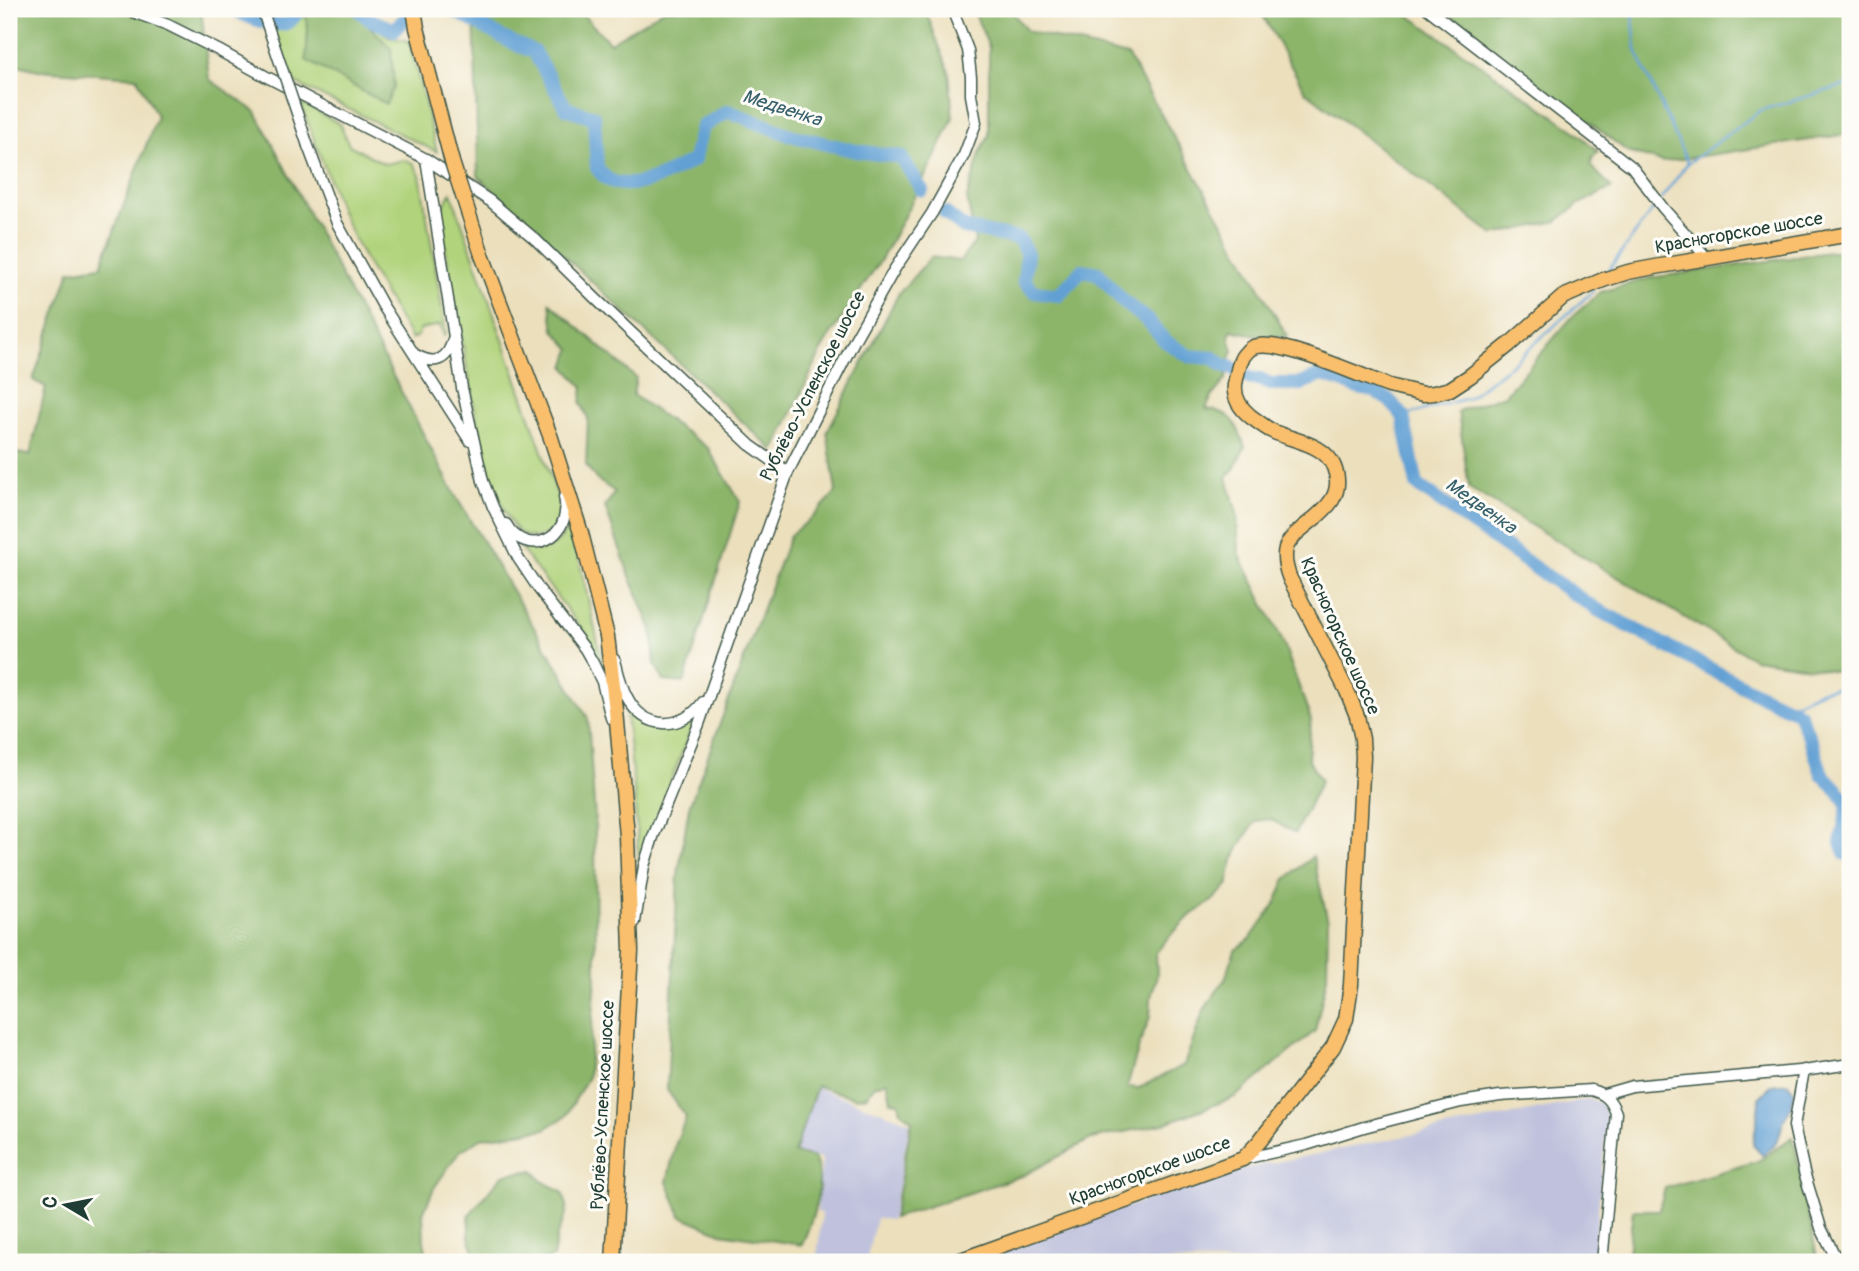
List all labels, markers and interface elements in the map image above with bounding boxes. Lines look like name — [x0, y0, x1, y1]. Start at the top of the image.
water label: Медвенка — [740, 84, 825, 132]
street label: Красногорское шоссе — [1653, 207, 1825, 259]
street label: Рублёво-Успенское шоссе — [755, 287, 871, 485]
water label: Медвенка — [1441, 473, 1522, 540]
street label: Красногорское шоссе — [1295, 554, 1385, 718]
street label: Рублёво-Успенское шоссе — [586, 1000, 620, 1210]
street label: Красногорское шоссе — [1066, 1131, 1234, 1211]
north arrow — [32, 1170, 102, 1240]
text: С — [37, 1194, 63, 1210]

